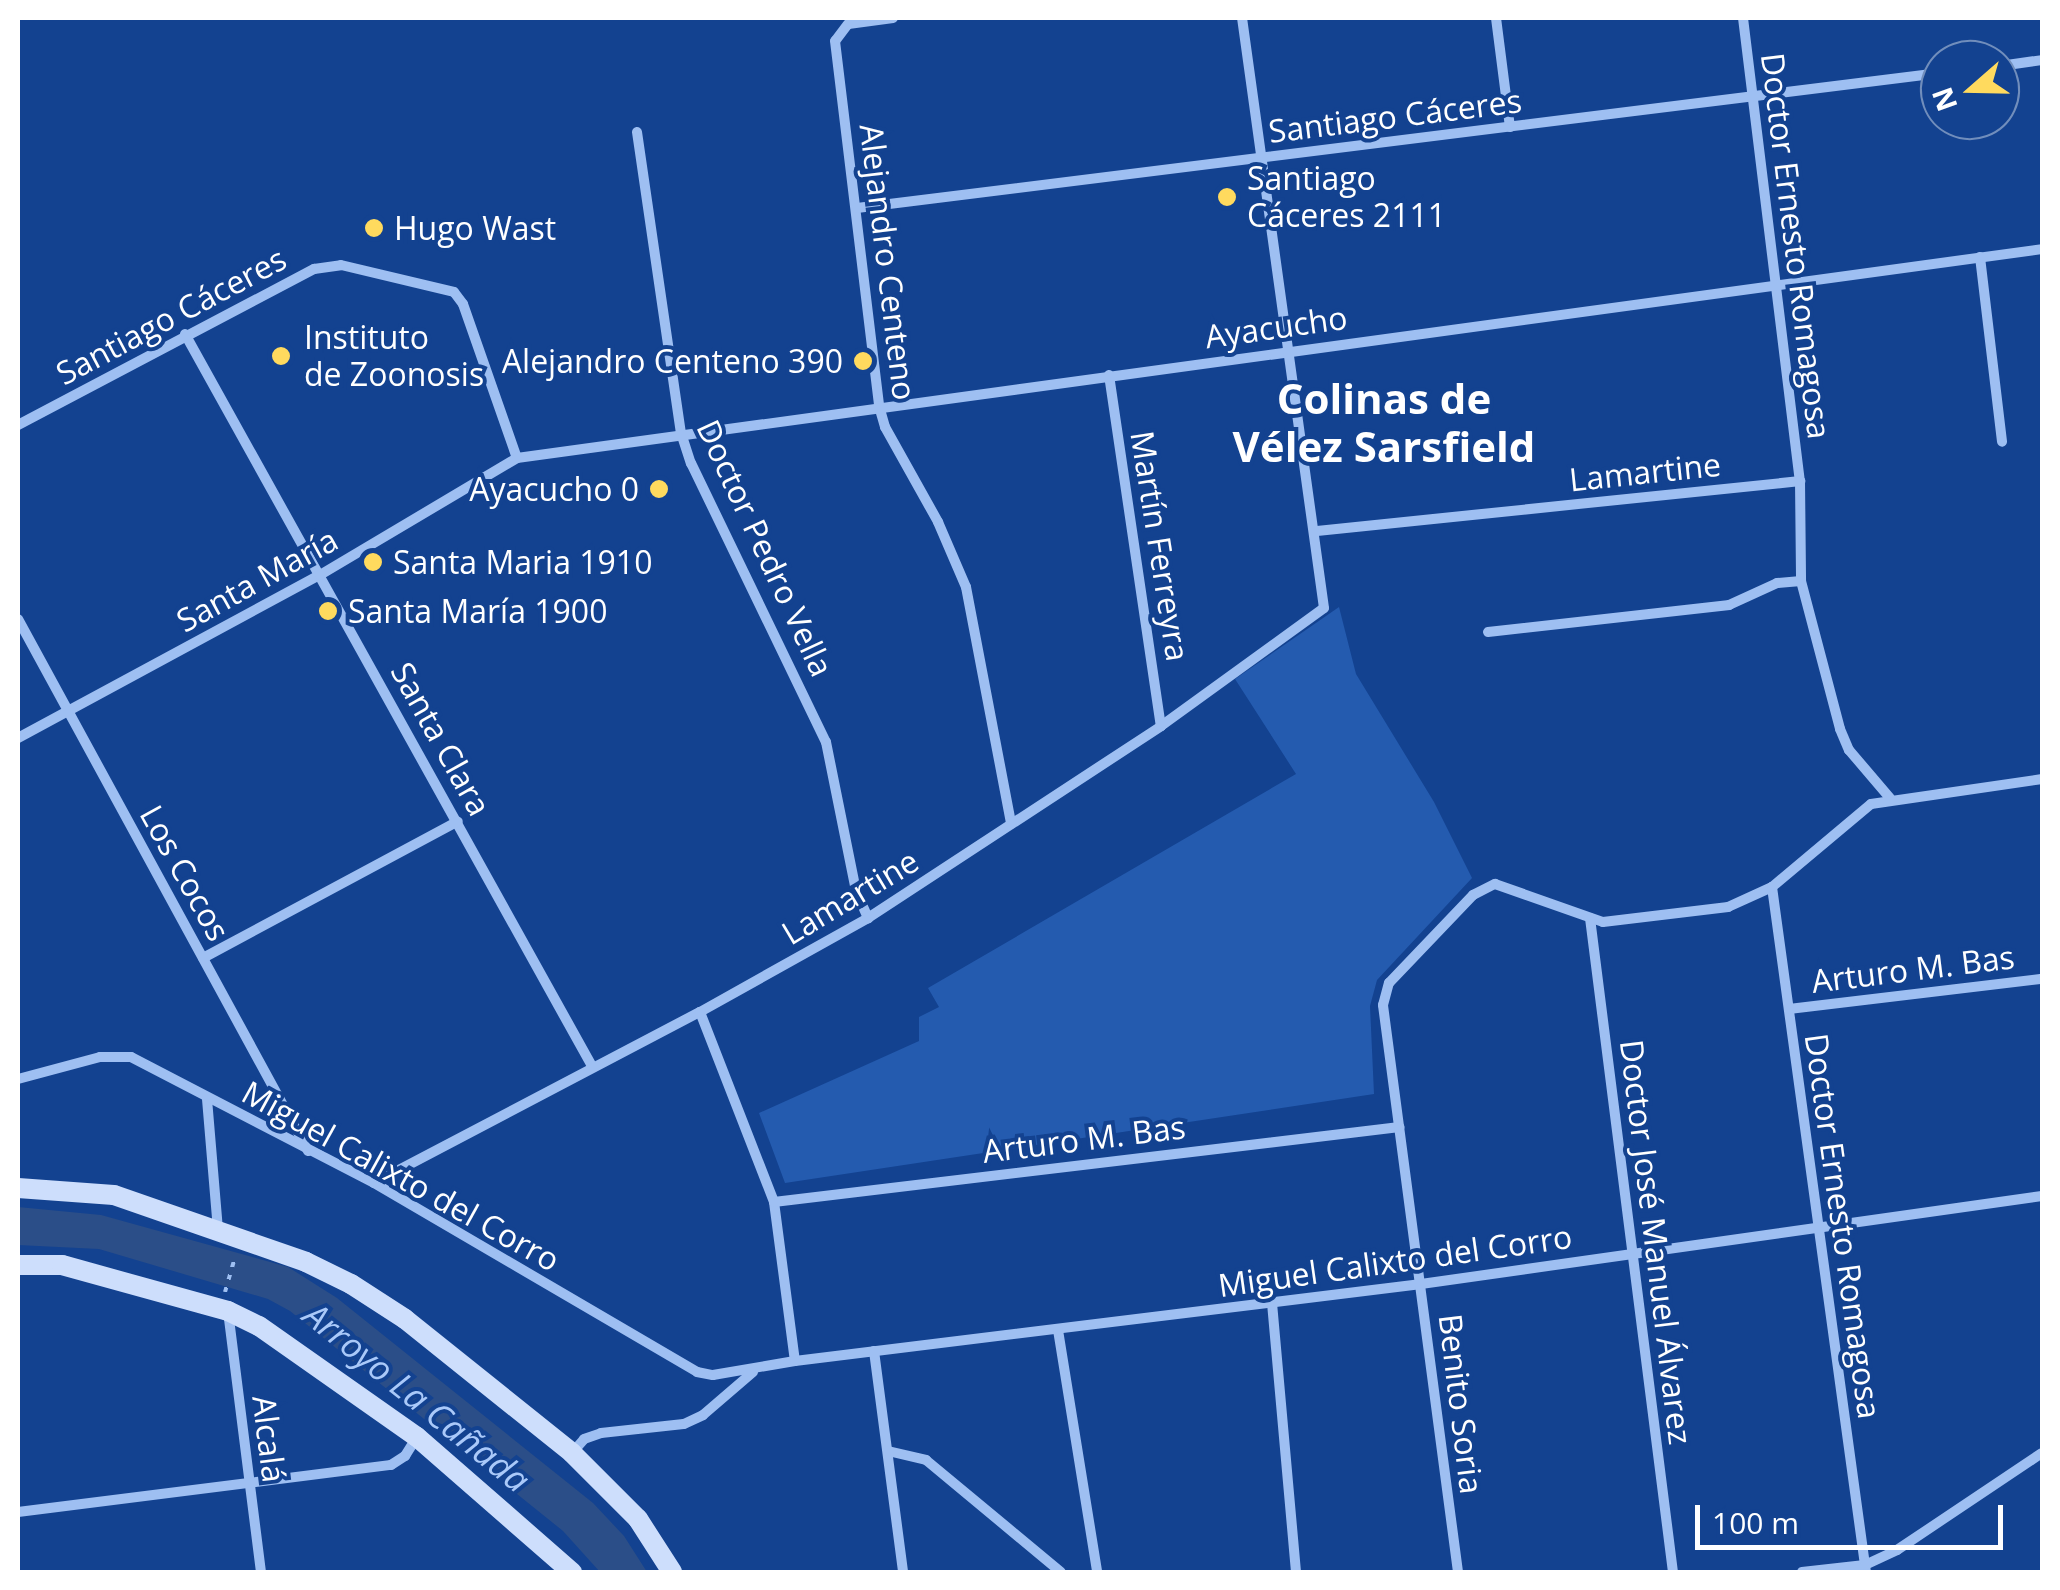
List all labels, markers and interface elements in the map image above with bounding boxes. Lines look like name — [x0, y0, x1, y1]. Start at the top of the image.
north arrow — [1920, 40, 2020, 140]
street label: Doctor Ernesto Romagosa — [1753, 51, 1839, 441]
street label: Santiago Cáceres — [1266, 81, 1524, 151]
text: N — [1922, 82, 1965, 117]
street label: Alejandro Centeno — [852, 122, 924, 402]
place label: Santiago Cáceres 2111 — [1247, 160, 1446, 235]
marker: Santiago Cáceres 2111 — [1216, 186, 1238, 208]
place label: Hugo Wast — [394, 209, 556, 247]
marker: Hugo Wast — [363, 217, 385, 239]
street label: Santiago Cáceres — [50, 239, 292, 393]
street label: Ayacucho — [1202, 298, 1350, 356]
place label: Instituto de Zoonosis — [304, 319, 484, 394]
place label: Alejandro Centeno 390 — [502, 342, 843, 380]
marker: Instituto de Zoonosis — [268, 343, 294, 369]
marker: Alejandro Centeno 390 — [852, 350, 874, 372]
district label: Colinas de Vélez Sarsfield — [1233, 373, 1535, 472]
street label: Doctor Pedro Vella — [689, 414, 841, 682]
street label: Martín Ferreyra — [1123, 428, 1197, 664]
street label: Lamartine — [1567, 445, 1723, 499]
place label: Ayacucho 0 — [469, 470, 639, 508]
marker: Ayacucho 0 — [648, 478, 670, 500]
street label: Santa María — [170, 520, 344, 640]
place label: Santa Maria 1910 — [393, 543, 652, 581]
marker: Santa Maria 1910 — [362, 551, 384, 573]
place label: Santa María 1900 — [348, 592, 607, 630]
marker: Santa María 1900 — [317, 600, 339, 622]
street label: Santa Clara — [383, 656, 499, 822]
street label: Los Cocos — [132, 799, 238, 947]
street label: Lamartine — [775, 841, 925, 953]
street label: Arturo M. Bas — [1809, 938, 2017, 1000]
street label: Doctor Ernesto Romagosa — [1797, 1031, 1889, 1421]
street label: Doctor José Manuel Álvarez — [1612, 1037, 1700, 1447]
street label: Miguel Calixto del Corro — [236, 1073, 566, 1279]
street label: Arturo M. Bas — [980, 1108, 1188, 1170]
street label: Miguel Calixto del Corro — [1216, 1217, 1574, 1305]
water label: Arroyo La Cañada — [296, 1293, 538, 1501]
street label: Benito Soria — [1431, 1312, 1491, 1496]
street label: Alcalá — [245, 1393, 293, 1485]
scale bar — [1700, 1485, 2008, 1547]
text: 100 m — [1712, 1502, 1799, 1543]

